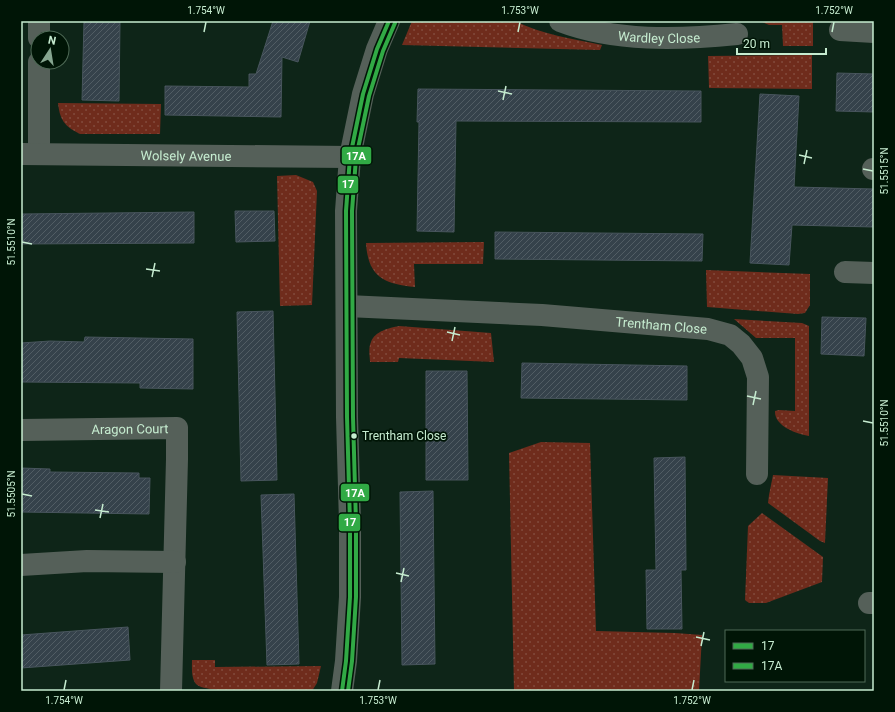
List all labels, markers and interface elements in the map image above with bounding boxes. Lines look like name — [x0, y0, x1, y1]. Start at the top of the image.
text: 1.754°W — [187, 5, 225, 16]
text: 1.753°W — [501, 5, 539, 16]
text: 1.752°W — [815, 5, 853, 16]
street label: Wardley Close — [617, 28, 701, 46]
north arrow — [30, 30, 70, 70]
scale bar — [737, 30, 826, 56]
text: N — [47, 34, 57, 48]
text: 20 m — [743, 37, 770, 51]
line badge: 17A — [341, 146, 372, 165]
text: 51.5515°N — [879, 147, 890, 195]
street label: Wolsely Avenue — [141, 148, 231, 163]
text: 17A — [346, 150, 367, 163]
line badge: 17 — [337, 175, 359, 194]
text: 17 — [342, 178, 354, 191]
text: 51.5510°N — [6, 218, 17, 266]
street label: Trentham Close — [615, 314, 708, 336]
text: 51.5510°N — [879, 399, 890, 447]
street label: Aragon Court — [91, 421, 169, 437]
place label: Trentham Close — [362, 429, 446, 443]
marker: Trentham Close — [349, 431, 359, 441]
text: 51.5505°N — [6, 470, 17, 518]
line badge: 17A — [340, 483, 370, 502]
text: 17A — [345, 487, 366, 500]
line badge: 17 — [338, 513, 361, 532]
text: 17 — [344, 516, 356, 529]
legend — [725, 630, 865, 682]
text: 17 — [761, 639, 775, 653]
text: 17A — [761, 659, 782, 673]
text: 1.754°W — [45, 695, 83, 706]
text: 1.753°W — [359, 695, 397, 706]
text: 1.752°W — [673, 695, 711, 706]

